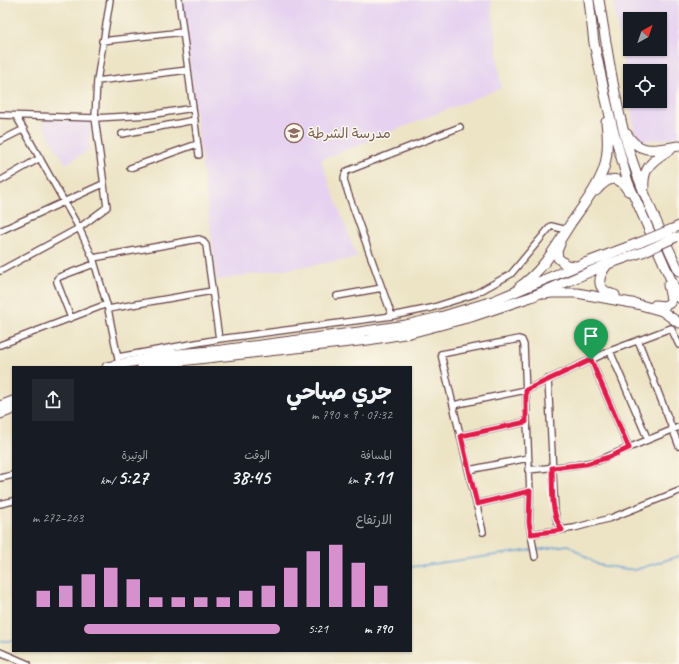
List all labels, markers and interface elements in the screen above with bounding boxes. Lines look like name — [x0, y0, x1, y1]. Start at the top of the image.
north arrow — [623, 12, 667, 56]
map controls — [623, 12, 667, 108]
button: locate — [623, 64, 667, 108]
school or university icon: مدرسة الشرطة — [283, 122, 305, 144]
place label: مدرسة الشرطة — [308, 125, 391, 142]
pin — [574, 319, 608, 360]
icon: arrive — [580, 325, 602, 347]
text: جري صباحي — [286, 378, 392, 406]
button: share — [32, 379, 74, 421]
text: 07:32 · 9 × 790 m — [311, 407, 392, 423]
text: الوتيرة — [121, 448, 148, 462]
text: الوقت — [244, 448, 270, 462]
text: المسافة — [361, 448, 392, 462]
text: 5:27 — [117, 465, 148, 490]
text: 38:45 — [230, 465, 270, 490]
text: 7.11 — [361, 465, 392, 490]
text: /km — [100, 473, 117, 487]
text: km — [348, 473, 361, 487]
text: 263–272 m — [32, 510, 83, 526]
text: الارتفاع — [356, 512, 392, 528]
text: 5:21 — [308, 621, 328, 637]
text: 790 m — [364, 621, 392, 637]

